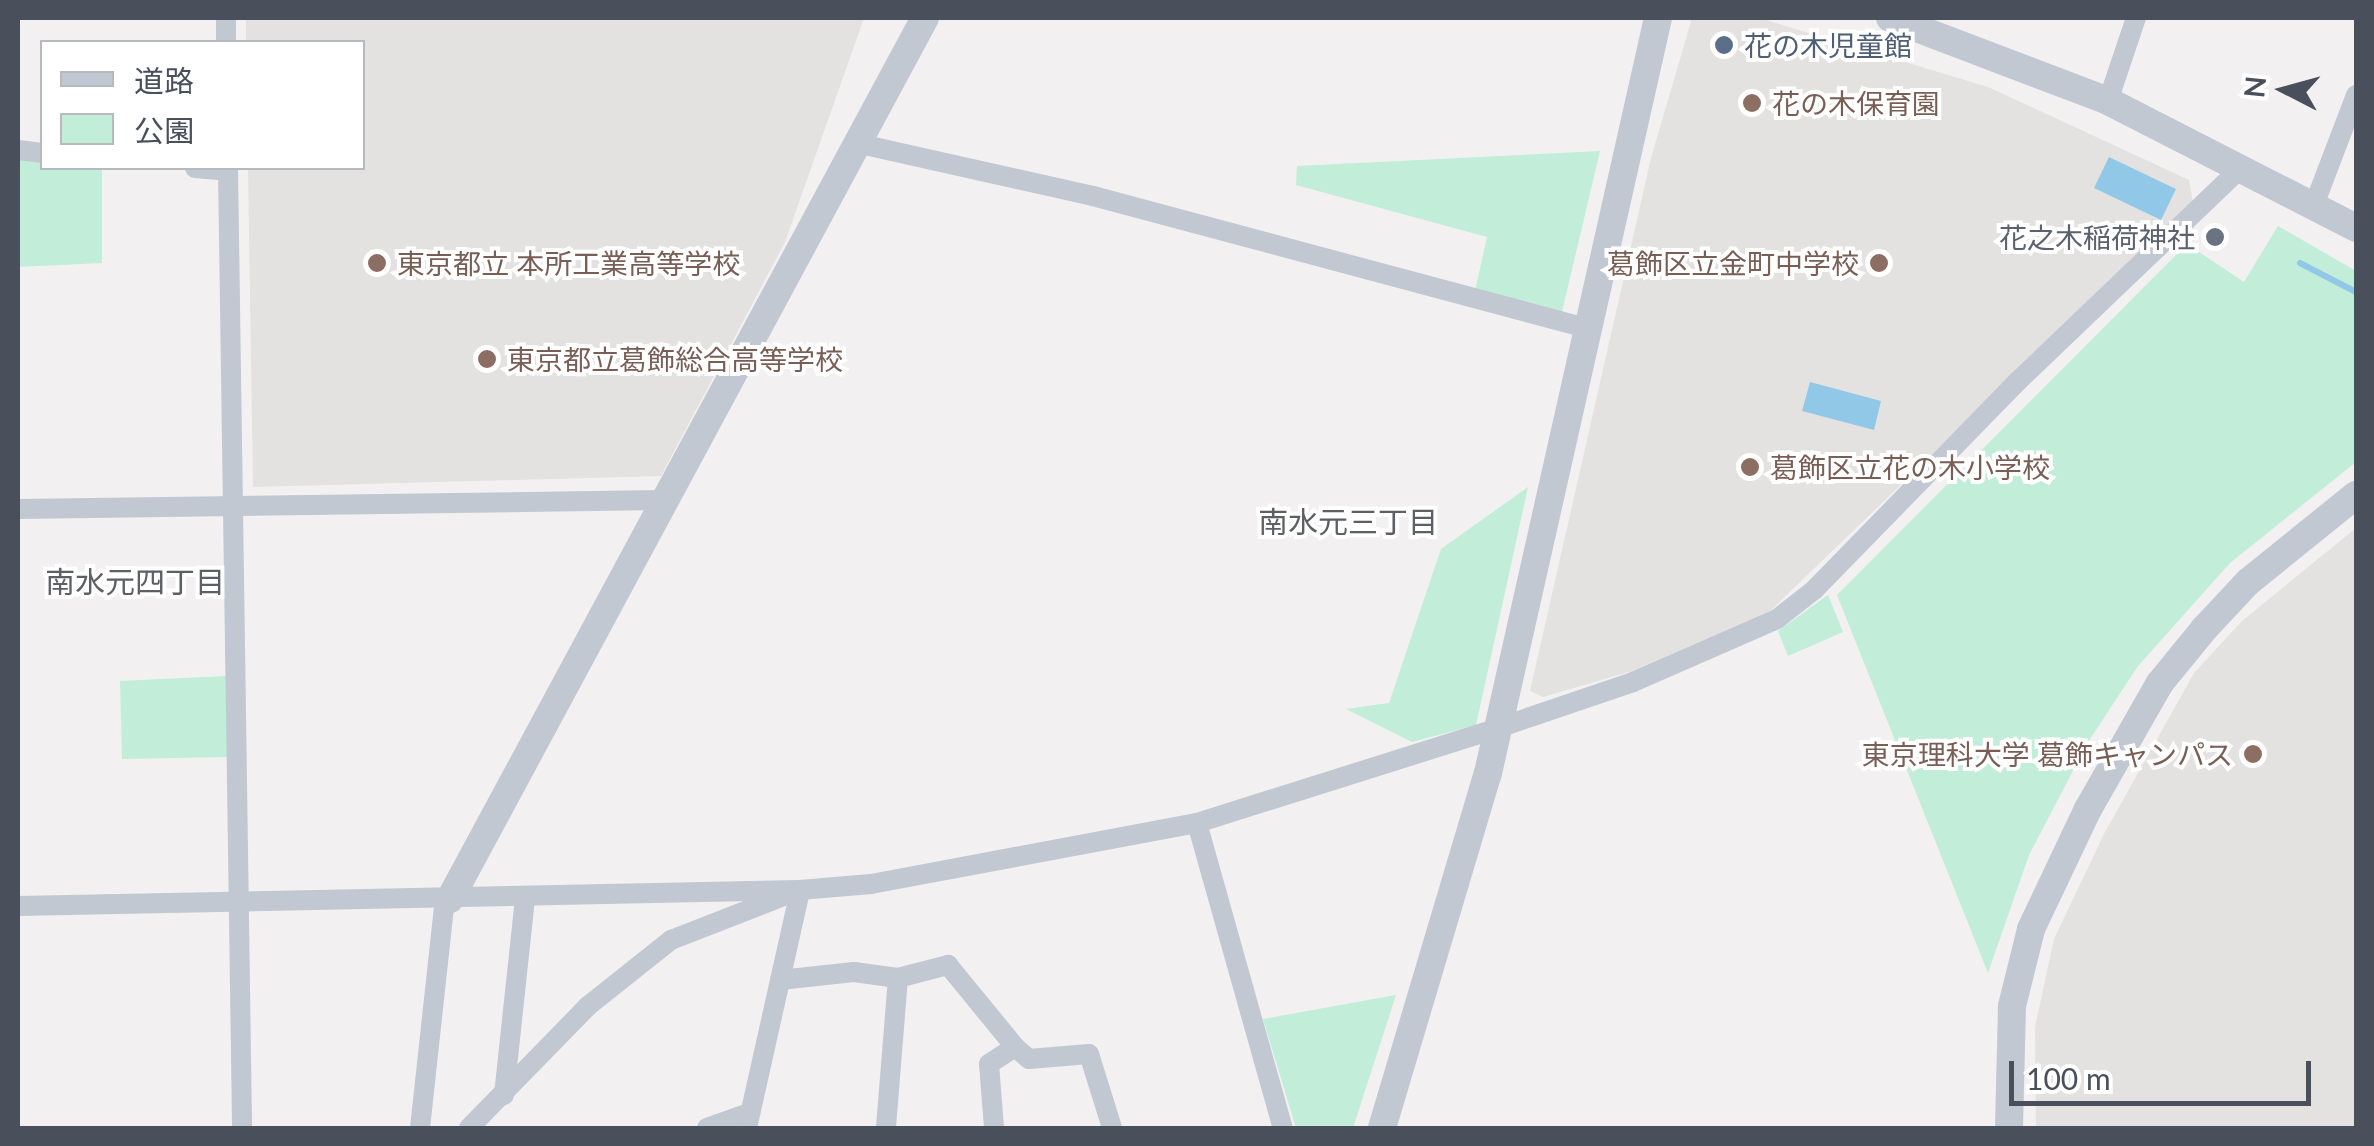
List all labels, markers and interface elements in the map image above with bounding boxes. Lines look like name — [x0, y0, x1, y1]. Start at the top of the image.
place label: 花の木児童館 — [1744, 28, 1912, 62]
marker: 花の木児童館 — [1713, 34, 1735, 56]
legend — [40, 40, 365, 170]
north arrow — [2234, 40, 2334, 140]
text: 道路 — [134, 62, 194, 98]
text: N — [2236, 74, 2272, 99]
place label: 花の木保育園 — [1772, 86, 1940, 120]
marker: 花の木保育園 — [1741, 92, 1763, 114]
text: 公園 — [134, 112, 194, 148]
place label: 花之木稲荷神社 — [1999, 220, 2195, 254]
marker: 花之木稲荷神社 — [2204, 226, 2226, 248]
place label: 東京都立 本所工業高等学校 — [397, 246, 740, 280]
place label: 葛飾区立金町中学校 — [1607, 246, 1859, 280]
marker: 東京都立 本所工業高等学校 — [366, 252, 388, 274]
marker: 葛飾区立金町中学校 — [1868, 252, 1890, 274]
place label: 東京都立葛飾総合高等学校 — [507, 342, 843, 376]
marker: 東京都立葛飾総合高等学校 — [476, 348, 498, 370]
place label: 葛飾区立花の木小学校 — [1770, 450, 2050, 484]
marker: 葛飾区立花の木小学校 — [1739, 456, 1761, 478]
district label: 南水元三丁目 — [1258, 503, 1438, 539]
district label: 南水元四丁目 — [45, 563, 225, 599]
place label: 東京理科大学 葛飾キャンパス — [1862, 737, 2233, 771]
marker: 東京理科大学 葛飾キャンパス — [2242, 743, 2264, 765]
scale bar — [2014, 1041, 2316, 1103]
text: 100 m — [2026, 1060, 2111, 1096]

